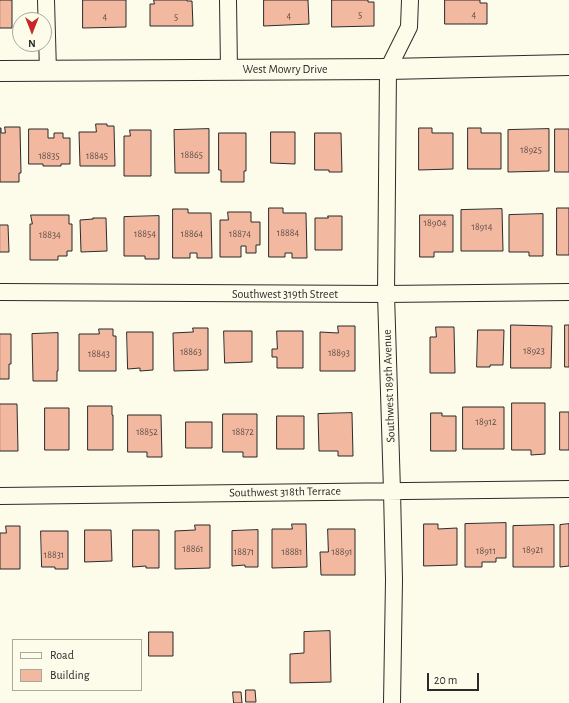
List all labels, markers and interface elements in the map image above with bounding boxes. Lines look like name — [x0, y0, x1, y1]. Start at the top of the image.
house number: 5 — [358, 9, 362, 21]
house number: 4 — [472, 9, 476, 21]
house number: 4 — [287, 10, 291, 22]
house number: 4 — [103, 11, 107, 23]
house number: 5 — [174, 11, 178, 23]
north arrow — [12, 12, 52, 52]
text: N — [28, 38, 36, 49]
street label: West Mowry Drive — [242, 62, 328, 76]
house number: 18925 — [520, 144, 542, 156]
house number: 18865 — [181, 149, 203, 161]
house number: 18835 — [38, 150, 60, 162]
house number: 18845 — [86, 150, 108, 162]
house number: 18904 — [424, 217, 446, 229]
house number: 18914 — [471, 221, 493, 233]
house number: 18884 — [277, 227, 299, 239]
house number: 18854 — [134, 228, 156, 240]
house number: 18864 — [181, 228, 203, 240]
house number: 18874 — [229, 228, 251, 240]
house number: 18834 — [39, 229, 61, 241]
street label: Southwest 319th Street — [232, 287, 338, 301]
street label: Southwest 189th Avenue — [380, 329, 398, 443]
house number: 18923 — [523, 345, 545, 357]
house number: 18863 — [180, 346, 202, 358]
house number: 18893 — [328, 347, 350, 359]
house number: 18843 — [88, 348, 110, 360]
house number: 18912 — [476, 416, 496, 428]
house number: 18852 — [136, 426, 158, 438]
house number: 18872 — [232, 426, 254, 438]
street label: Southwest 318th Terrace — [229, 484, 341, 500]
house number: 18861 — [182, 543, 204, 555]
house number: 18921 — [523, 544, 543, 556]
house number: 18911 — [476, 545, 496, 557]
house number: 18871 — [234, 546, 254, 558]
house number: 18881 — [281, 546, 303, 558]
house number: 18891 — [331, 546, 353, 558]
house number: 18831 — [44, 549, 64, 561]
legend — [12, 639, 142, 691]
text: Road — [50, 649, 74, 661]
scale bar — [429, 665, 481, 691]
text: Building — [50, 669, 90, 681]
text: 20 m — [434, 674, 457, 686]

